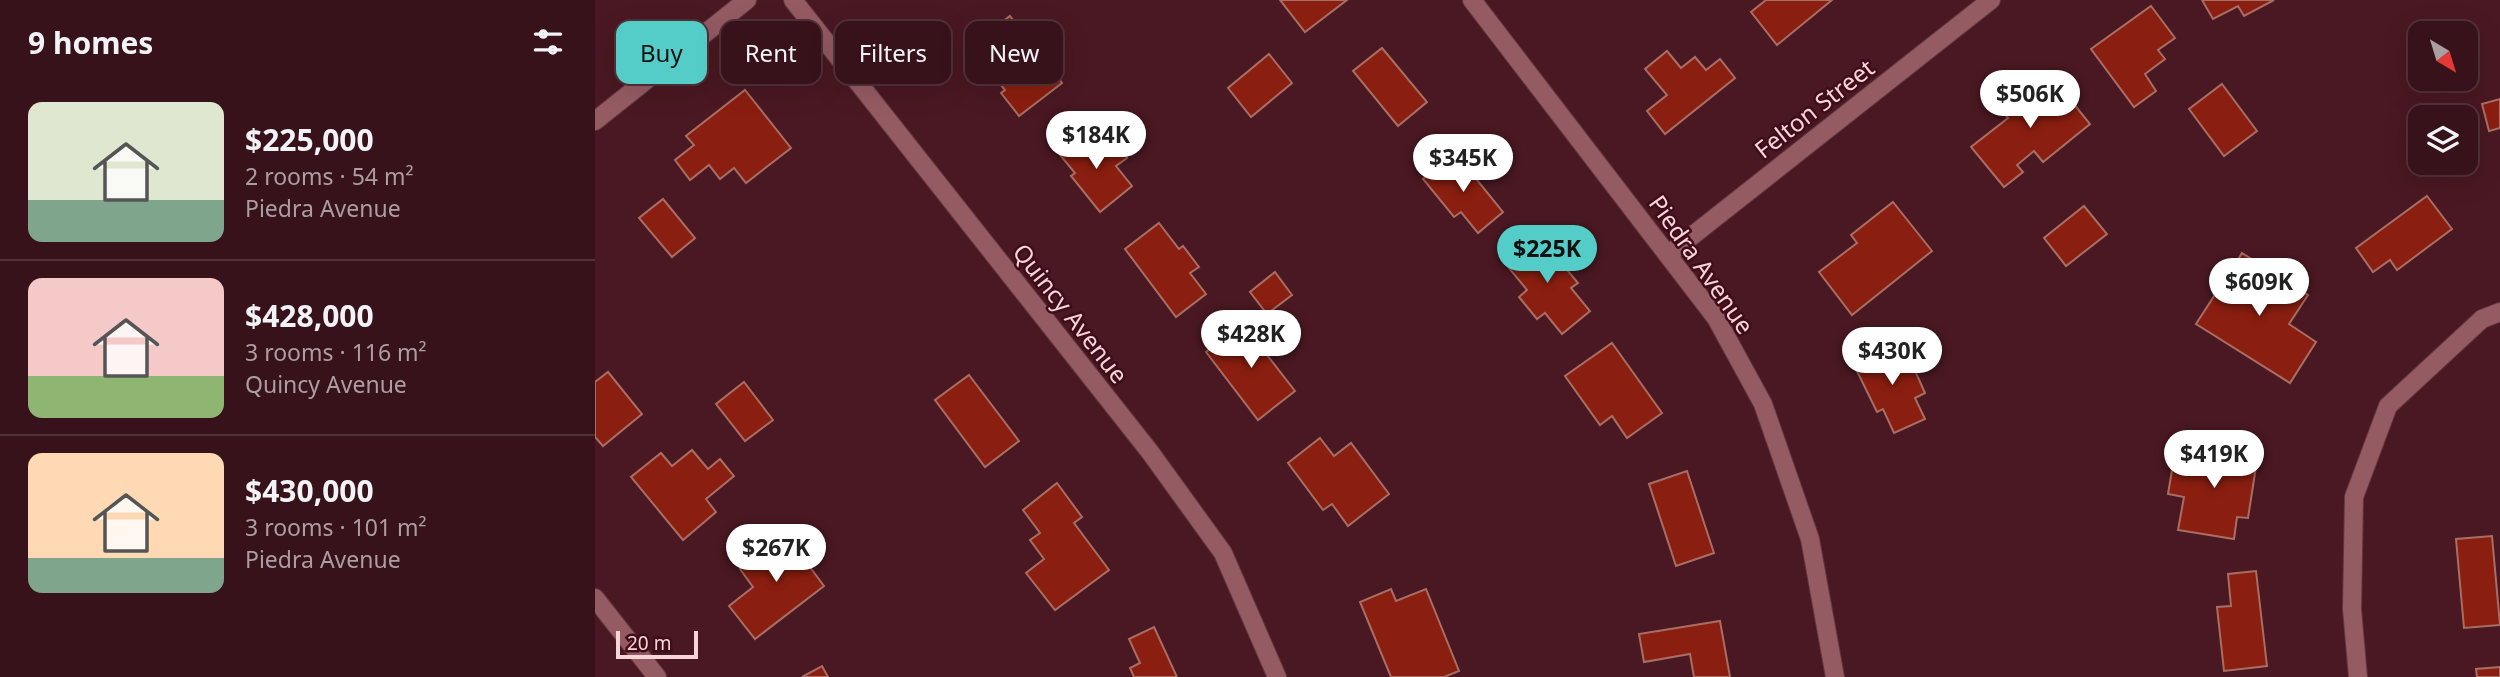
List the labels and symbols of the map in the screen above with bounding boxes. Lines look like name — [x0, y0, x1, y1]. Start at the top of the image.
north arrow — [2408, 21, 2478, 91]
street label: Felton Street — [1747, 51, 1881, 165]
pin: $506K — [1981, 71, 2079, 130]
pin: $184K — [1047, 111, 1145, 171]
pin: $345K — [1414, 134, 1512, 194]
street label: Piedra Avenue — [1642, 188, 1762, 340]
pin: $225K — [1498, 226, 1596, 285]
street label: Quincy Avenue — [1006, 236, 1136, 390]
pin: $609K — [2210, 258, 2308, 318]
pin: $428K — [1202, 310, 1300, 370]
pin: $430K — [1843, 328, 1941, 387]
pin: $419K — [2165, 430, 2263, 490]
pin: $267K — [727, 524, 825, 584]
scale bar — [616, 628, 698, 660]

